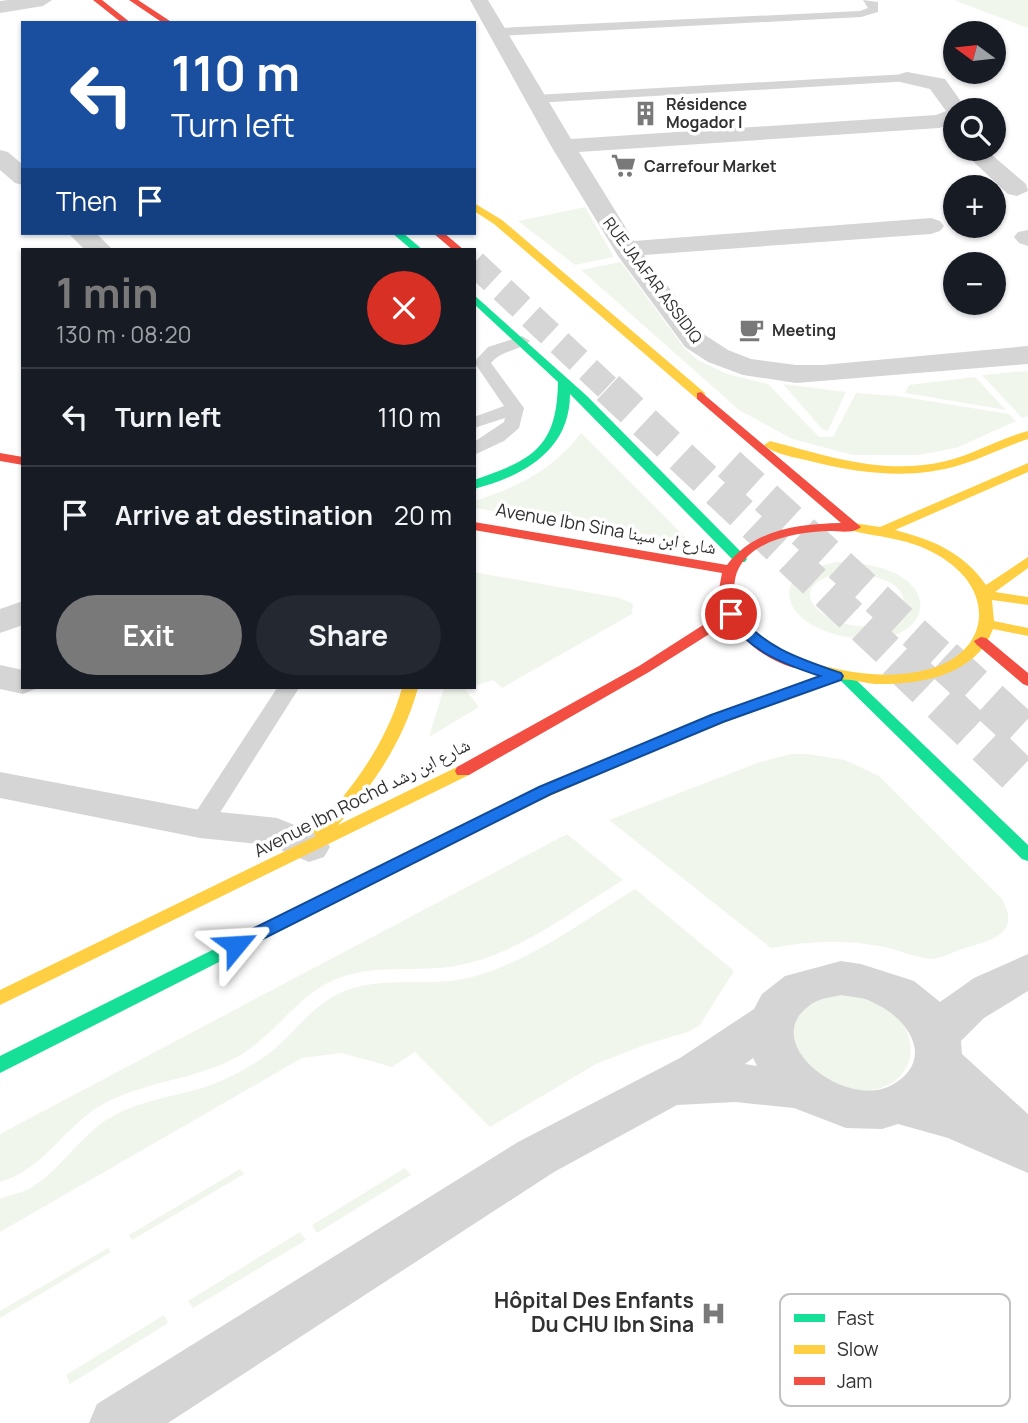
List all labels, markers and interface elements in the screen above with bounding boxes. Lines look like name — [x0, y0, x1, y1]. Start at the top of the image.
north arrow — [943, 21, 1006, 84]
map controls — [943, 21, 1006, 315]
text: 110 m — [171, 39, 300, 106]
icon: left — [56, 49, 147, 140]
place label: Résidence Mogador I — [666, 93, 747, 133]
button: search — [943, 98, 1006, 161]
building icon: Résidence Mogador I — [632, 99, 660, 127]
text: Turn left — [171, 103, 295, 147]
supermarket icon: Carrefour Market — [610, 152, 638, 180]
place label: Carrefour Market — [644, 155, 777, 177]
button: + — [943, 175, 1006, 238]
icon: arrive — [131, 182, 169, 220]
text: Then — [56, 183, 117, 219]
street label: RUE JAAFAR ASSIDIQ — [598, 212, 708, 348]
button: − — [943, 252, 1006, 315]
text: 1 min — [56, 263, 159, 321]
button: close — [367, 271, 441, 345]
cafe icon: Meeting — [738, 316, 766, 344]
text: 130 m · 08:20 — [56, 318, 192, 350]
place label: Meeting — [772, 319, 836, 341]
icon: left — [56, 398, 94, 436]
text: Turn left — [115, 399, 222, 435]
text: 110 m — [378, 399, 441, 435]
icon: arrive — [56, 496, 94, 534]
text: Arrive at destination — [115, 497, 373, 533]
text: 20 m — [394, 497, 452, 533]
street label: Avenue Ibn Sina شارع ابن سينا — [494, 497, 718, 559]
pin — [701, 584, 761, 644]
button: Exit — [56, 595, 242, 675]
button: Share — [256, 595, 441, 675]
icon: arrive — [712, 595, 750, 633]
street label: Avenue Ibn Rochd شارع ابن رشد — [249, 732, 474, 862]
position arrow — [199, 908, 273, 982]
place label: Hôpital Des Enfants Du CHU Ibn Sina — [494, 1286, 694, 1338]
legend — [780, 1294, 1010, 1406]
hospital icon: Hôpital Des Enfants Du CHU Ibn Sina — [700, 1299, 728, 1327]
text: Fast — [837, 1305, 874, 1331]
text: Slow — [837, 1336, 879, 1362]
text: Jam — [837, 1368, 872, 1394]

